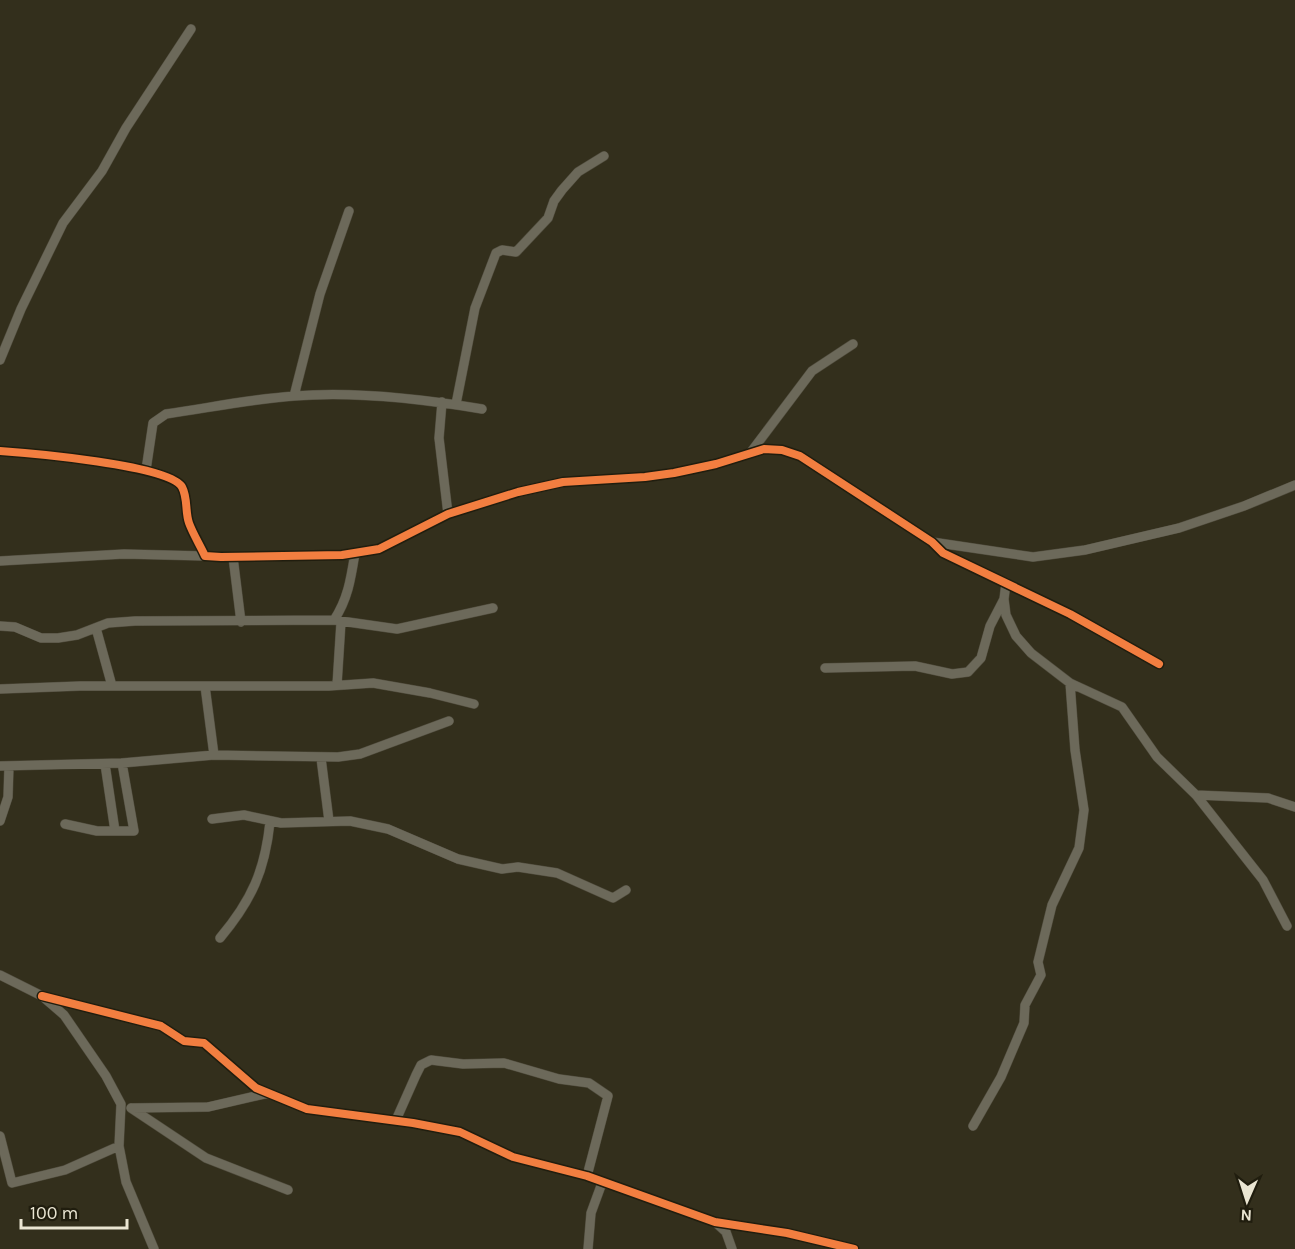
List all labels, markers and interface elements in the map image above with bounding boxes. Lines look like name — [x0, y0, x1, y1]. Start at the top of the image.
north arrow — [1217, 1171, 1277, 1231]
scale bar — [21, 1192, 128, 1230]
text: 100 m — [30, 1202, 78, 1224]
text: N — [1240, 1206, 1252, 1225]

